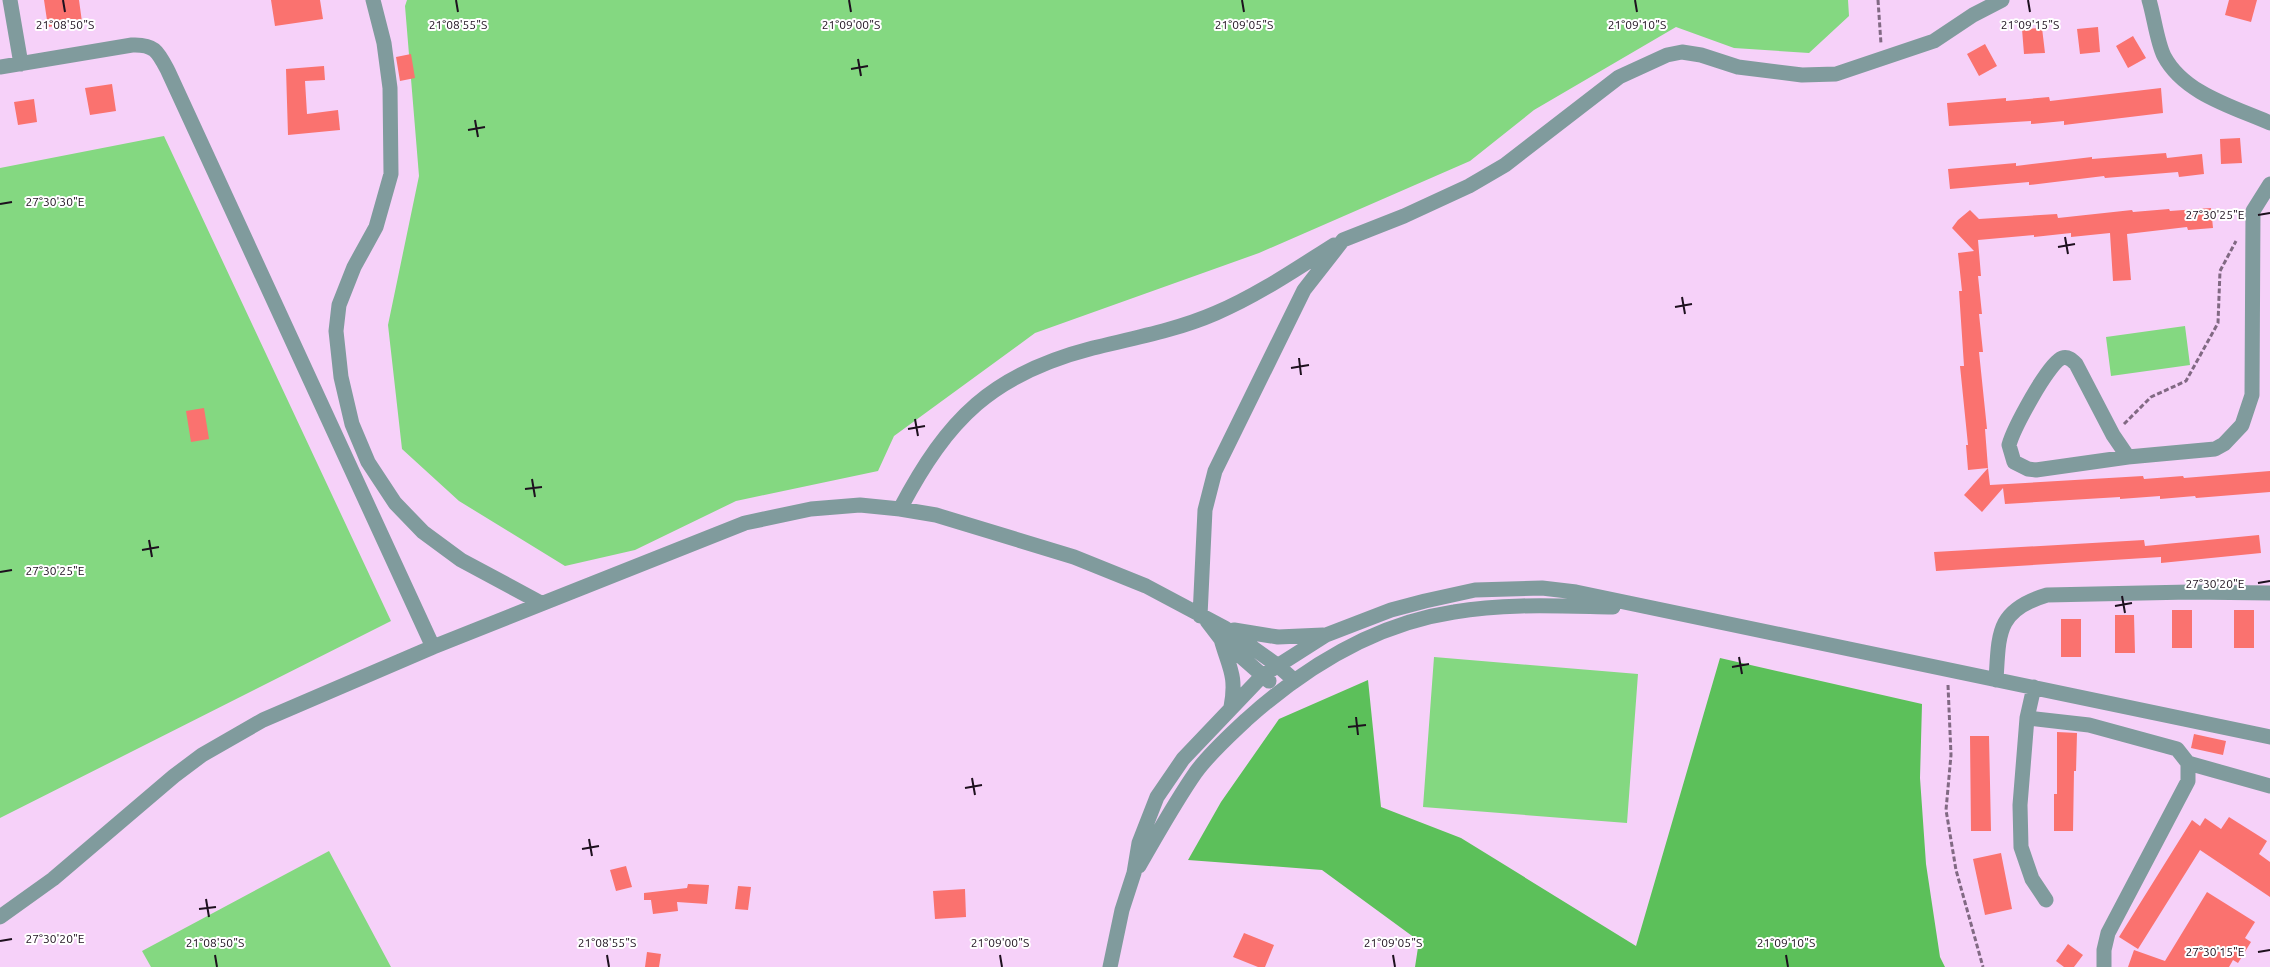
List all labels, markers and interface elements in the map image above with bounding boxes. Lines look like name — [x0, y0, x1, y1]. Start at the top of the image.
text: 21°08'50"S — [36, 18, 94, 31]
text: 21°08'55"S — [429, 18, 487, 31]
text: 21°09'00"S — [822, 18, 880, 31]
text: 21°09'05"S — [1215, 18, 1273, 31]
text: 21°09'10"S — [1608, 18, 1666, 31]
text: 21°09'15"S — [2001, 18, 2059, 31]
text: 27°30'30"E — [26, 195, 85, 208]
text: 27°30'25"E — [2186, 208, 2245, 221]
text: 27°30'25"E — [26, 564, 85, 577]
text: 27°30'20"E — [2186, 577, 2245, 590]
text: 27°30'20"E — [26, 932, 85, 945]
text: 21°08'50"S — [186, 936, 244, 949]
text: 21°08'55"S — [578, 936, 636, 949]
text: 21°09'00"S — [971, 936, 1029, 949]
text: 21°09'05"S — [1364, 936, 1422, 949]
text: 21°09'10"S — [1757, 936, 1815, 949]
text: 27°30'15"E — [2186, 945, 2245, 958]

